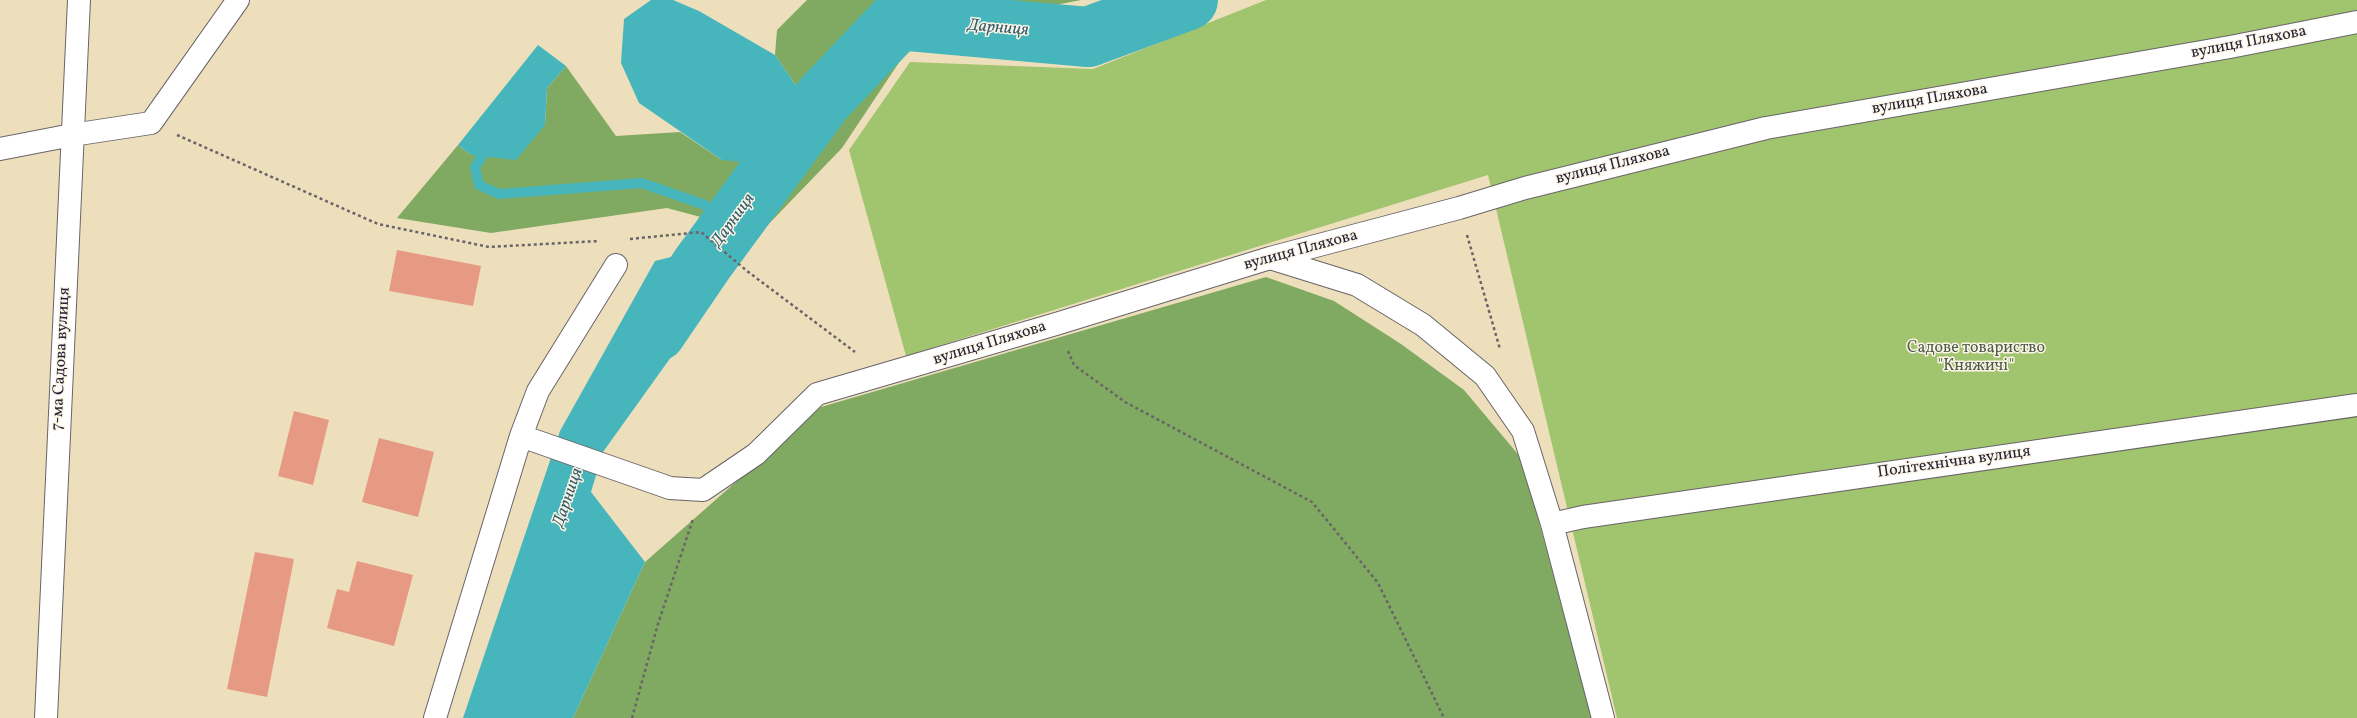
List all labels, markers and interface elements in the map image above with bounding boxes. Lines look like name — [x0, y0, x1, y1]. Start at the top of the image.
water label: Дарниця — [967, 16, 1029, 42]
street label: вулиця Пляхова — [2190, 22, 2308, 64]
street label: вулиця Пляхова — [1871, 80, 1989, 120]
street label: вулиця Пляхова — [1554, 143, 1672, 189]
water label: Дарниця — [708, 190, 760, 252]
street label: вулиця Пляхова — [1242, 227, 1360, 275]
street label: 7-ма Садова вулиця — [49, 287, 75, 431]
street label: вулиця Пляхова — [931, 318, 1049, 370]
park label: Садове товариство "Княжичі" — [1907, 339, 2045, 377]
street label: Політехнічна вулиця — [1876, 443, 2032, 483]
water label: Дарниця — [549, 466, 589, 530]

